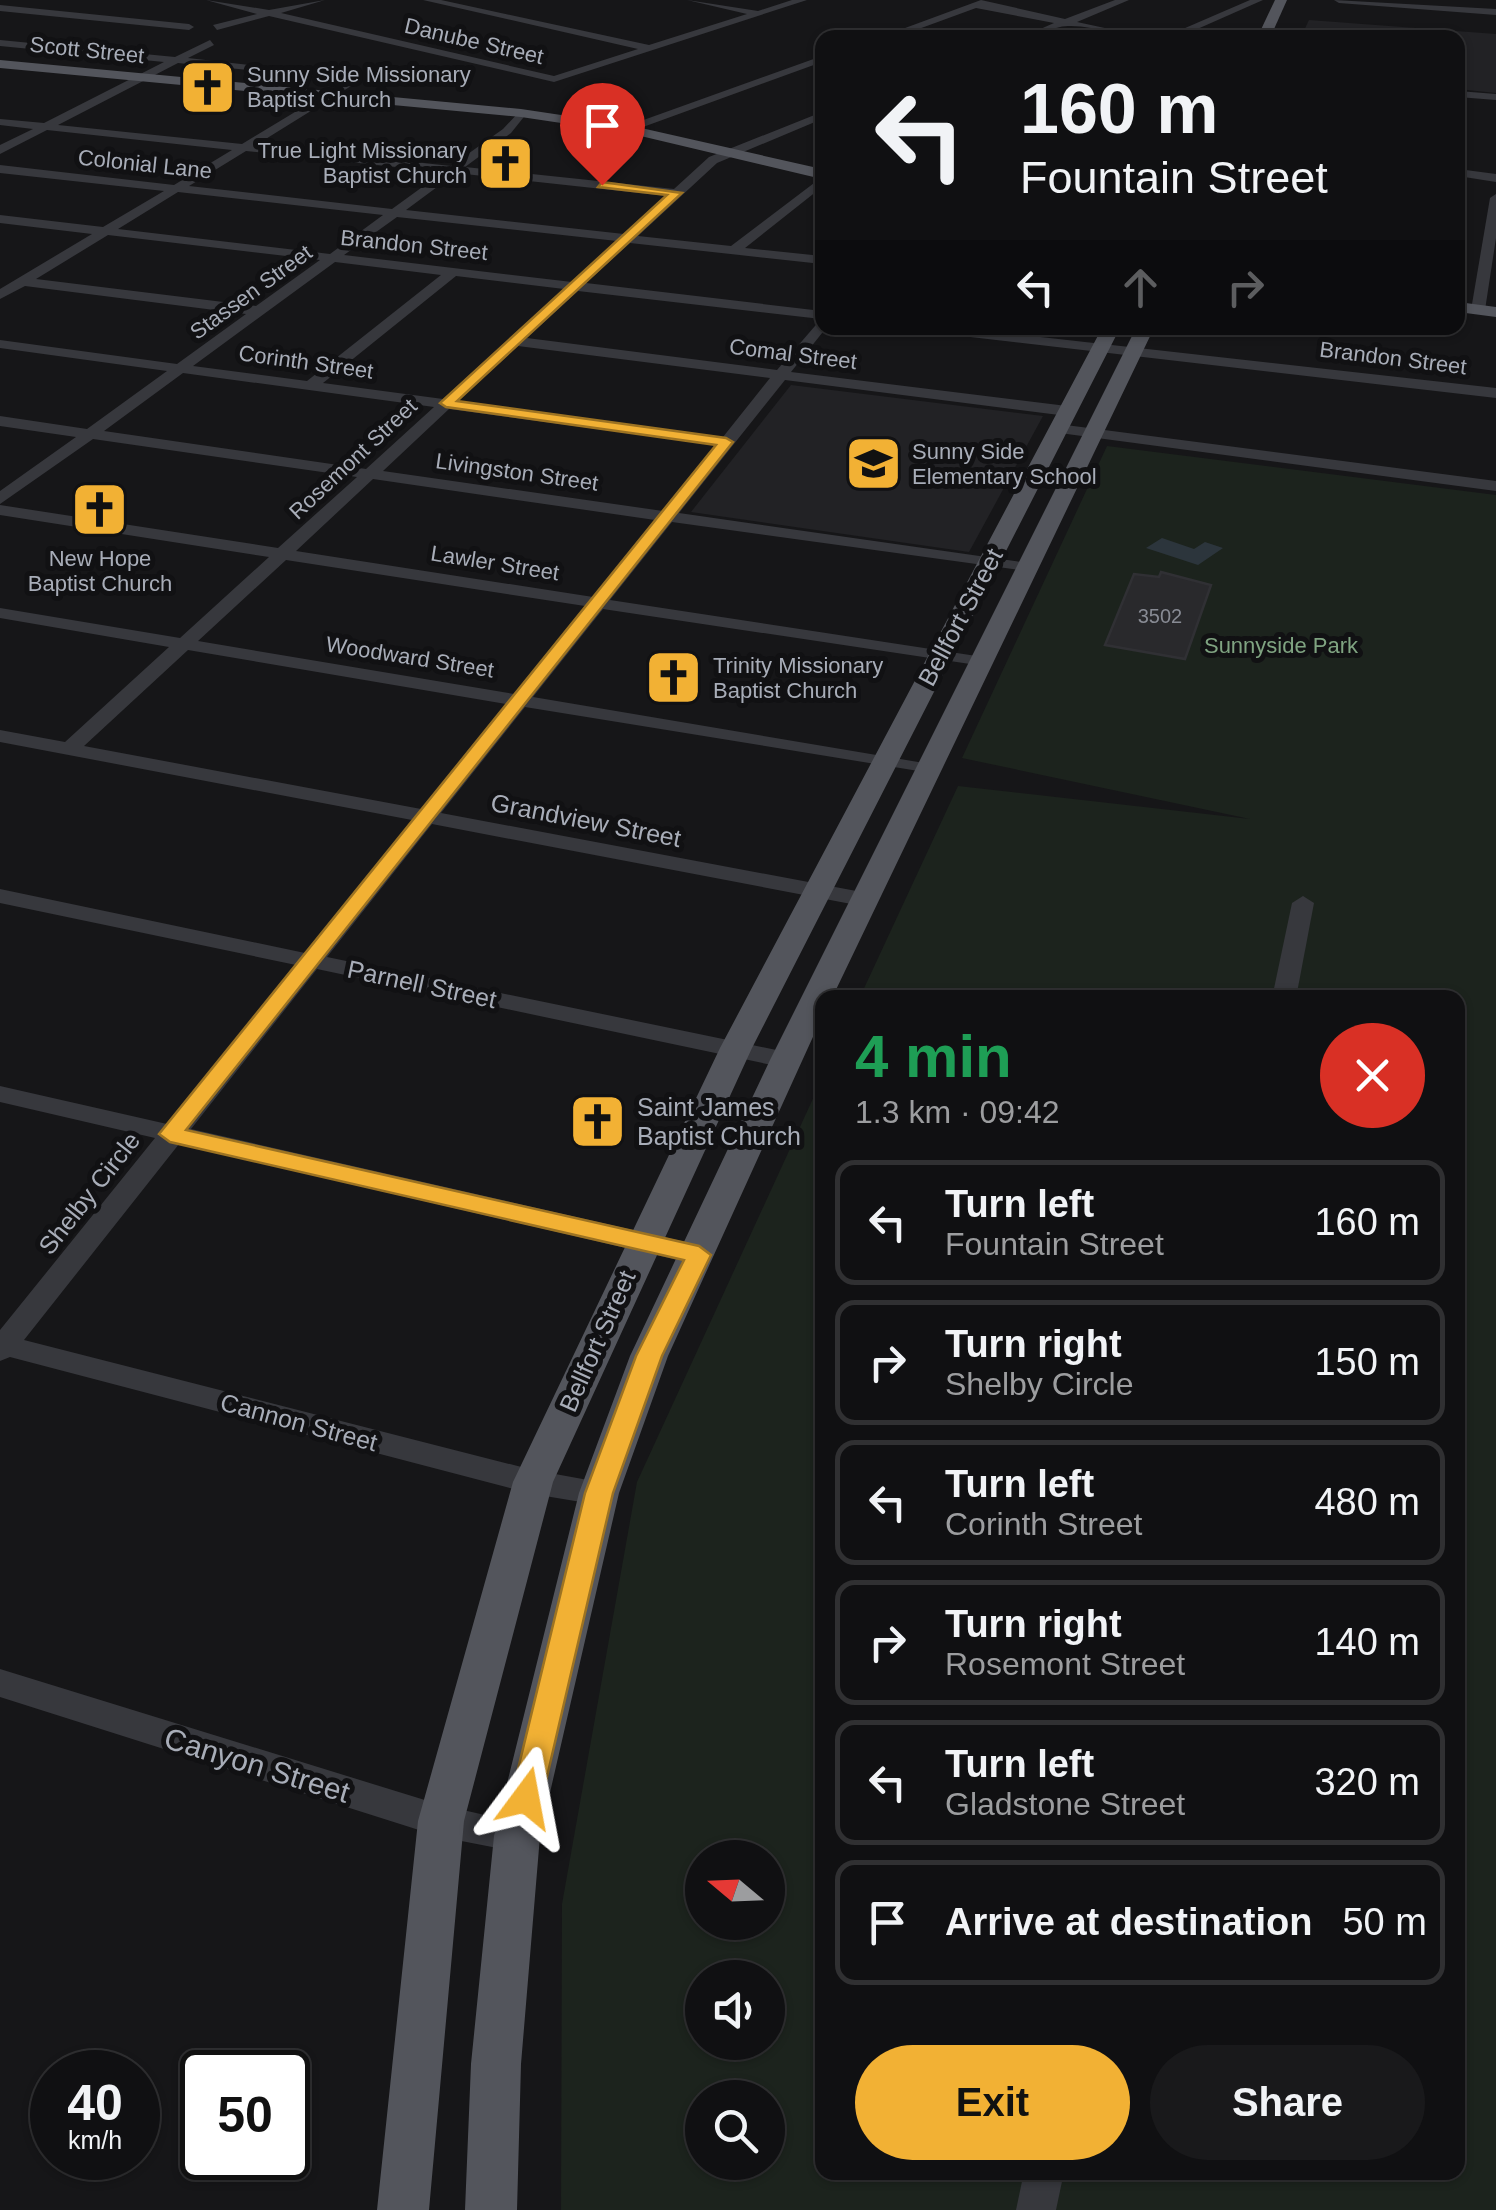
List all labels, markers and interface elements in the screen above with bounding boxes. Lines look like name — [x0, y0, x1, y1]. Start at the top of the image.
street label: Danube Street — [402, 13, 546, 69]
street label: Scott Street — [29, 32, 145, 68]
church icon: Sunny Side Missionary Baptist Church — [178, 57, 238, 117]
place label: Sunny Side Missionary Baptist Church — [247, 62, 471, 112]
icon: left — [855, 70, 985, 200]
text: 160 m — [1020, 70, 1218, 148]
pin — [560, 83, 645, 186]
icon: arrive — [575, 98, 630, 153]
church icon: True Light Missionary Baptist Church — [476, 133, 536, 193]
place label: True Light Missionary Baptist Church — [258, 138, 467, 188]
street label: Colonial Lane — [77, 145, 213, 183]
text: Fountain Street — [1020, 152, 1328, 203]
street label: Brandon Street — [339, 225, 489, 265]
street label: Stassen Street — [185, 239, 317, 345]
icon: left — [1008, 260, 1063, 315]
icon: ahead — [1113, 260, 1168, 315]
icon: right — [1218, 260, 1273, 315]
street label: Comal Street — [728, 334, 858, 374]
street label: Brandon Street — [1318, 337, 1468, 379]
street label: Corinth Street — [237, 340, 375, 384]
street label: Rosemont Street — [284, 394, 422, 524]
school or university icon: Sunny Side Elementary School — [843, 434, 903, 494]
place label: Sunny Side Elementary School — [912, 439, 1097, 489]
street label: Livingston Street — [434, 448, 600, 496]
church icon: New Hope Baptist Church — [70, 480, 130, 540]
street label: Lawler Street — [429, 541, 561, 585]
street label: Bellfort Street — [912, 544, 1008, 690]
place label: New Hope Baptist Church — [28, 546, 172, 596]
house number: 3502 — [1138, 605, 1182, 627]
street label: Woodward Street — [324, 631, 496, 683]
park label: Sunnyside Park — [1204, 633, 1359, 658]
church icon: Trinity Missionary Baptist Church — [644, 648, 704, 708]
place label: Trinity Missionary Baptist Church — [713, 653, 883, 703]
street label: Grandview Street — [489, 788, 684, 852]
street label: Parnell Street — [345, 955, 499, 1013]
text: 4 min — [855, 1023, 1012, 1090]
button: close — [1320, 1023, 1425, 1128]
church icon: Saint James Baptist Church — [568, 1091, 628, 1151]
place label: Saint James Baptist Church — [637, 1093, 801, 1150]
text: 1.3 km · 09:42 — [855, 1094, 1060, 1130]
street label: Shelby Circle — [33, 1126, 145, 1260]
text: Turn left — [945, 1183, 1094, 1225]
icon: left — [860, 1195, 915, 1250]
text: 160 m — [1314, 1201, 1420, 1243]
text: Fountain Street — [945, 1226, 1164, 1262]
street label: Bellfort Street — [553, 1266, 641, 1416]
text: Turn right — [945, 1323, 1122, 1365]
icon: right — [860, 1335, 915, 1390]
text: 150 m — [1314, 1341, 1420, 1383]
text: Shelby Circle — [945, 1366, 1134, 1402]
street label: Cannon Street — [218, 1388, 381, 1456]
text: Turn left — [945, 1463, 1094, 1505]
icon: left — [860, 1475, 915, 1530]
text: 480 m — [1314, 1481, 1420, 1523]
text: Corinth Street — [945, 1506, 1142, 1542]
text: Turn right — [945, 1603, 1122, 1645]
icon: right — [860, 1615, 915, 1670]
text: 140 m — [1314, 1621, 1420, 1663]
text: Rosemont Street — [945, 1646, 1185, 1682]
street label: Canyon Street — [160, 1721, 354, 1809]
text: Turn left — [945, 1743, 1094, 1785]
position arrow — [474, 1746, 578, 1850]
icon: left — [860, 1755, 915, 1810]
text: 320 m — [1314, 1761, 1420, 1803]
text: Gladstone Street — [945, 1786, 1185, 1822]
north arrow — [685, 1840, 785, 1940]
map controls — [685, 1840, 785, 2180]
icon: arrive — [860, 1895, 915, 1950]
text: Arrive at destination — [945, 1901, 1312, 1943]
text: 50 m — [1342, 1901, 1427, 1943]
button: sound — [685, 1960, 785, 2060]
button: Exit — [855, 2045, 1130, 2160]
button: Share — [1150, 2045, 1425, 2160]
speed limit sign: 50 — [180, 2050, 310, 2180]
text: 40 — [67, 2075, 123, 2131]
button: search — [685, 2080, 785, 2180]
text: km/h — [68, 2126, 122, 2154]

